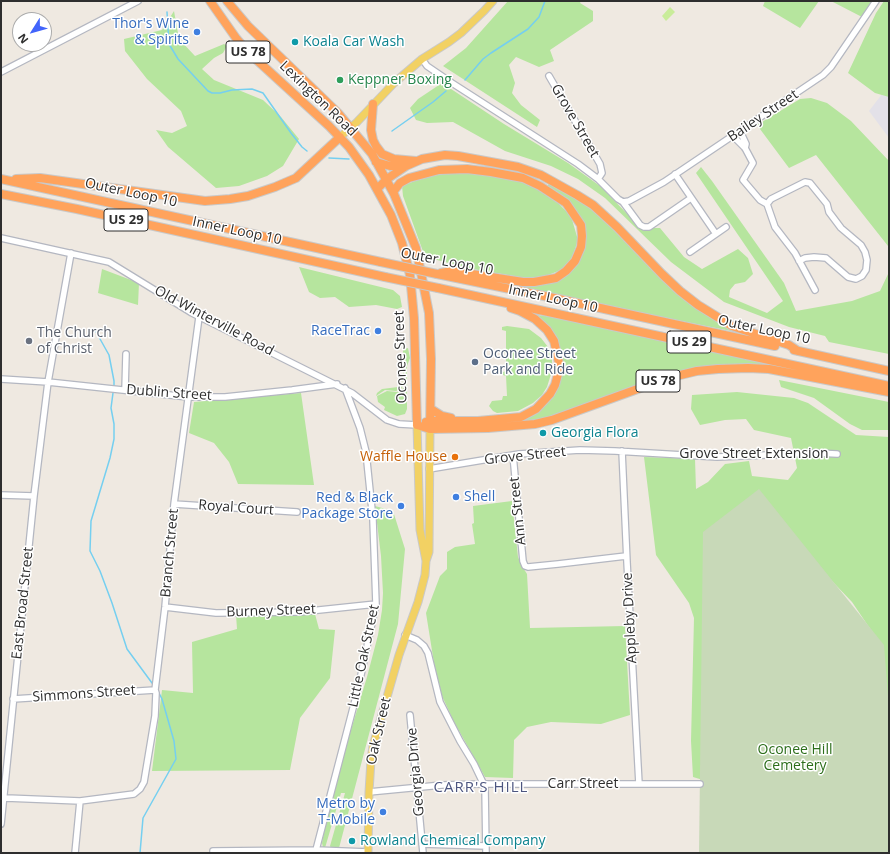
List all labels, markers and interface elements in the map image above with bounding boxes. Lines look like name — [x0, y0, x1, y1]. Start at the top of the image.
north arrow — [12, 12, 52, 52]
place label: Thor's Wine & Spirits — [112, 16, 189, 48]
marker: Thor's Wine & Spirits — [192, 27, 202, 37]
text: N — [14, 31, 32, 47]
place label: Koala Car Wash — [303, 34, 405, 50]
marker: Koala Car Wash — [290, 37, 300, 47]
road number: US 78 — [226, 41, 270, 63]
street label: Lexington Road — [276, 58, 360, 140]
place label: Keppner Boxing — [348, 72, 452, 88]
marker: Keppner Boxing — [335, 75, 345, 85]
street label: Grove Street — [547, 81, 603, 161]
street label: Bailey Street — [725, 86, 801, 146]
street label: Outer Loop 10 — [83, 175, 179, 211]
road number: US 29 — [104, 209, 148, 231]
street label: Inner Loop 10 — [191, 213, 283, 249]
street label: Outer Loop 10 — [399, 245, 495, 279]
street label: Inner Loop 10 — [507, 281, 599, 317]
street label: Old Winterville Road — [151, 282, 277, 360]
street label: Oconee Street — [391, 310, 411, 404]
street label: Outer Loop 10 — [716, 312, 812, 348]
place label: RaceTrac — [311, 323, 370, 339]
place label: The Church of Christ — [37, 325, 112, 358]
marker: RaceTrac — [373, 326, 383, 336]
road number: US 29 — [667, 331, 711, 353]
marker: The Church of Christ — [24, 336, 34, 346]
place label: Oconee Street Park and Ride — [483, 346, 576, 378]
marker: Oconee Street Park and Ride — [470, 357, 480, 367]
road number: US 78 — [636, 370, 680, 392]
street label: Dublin Street — [126, 382, 212, 404]
place label: Georgia Flora — [551, 425, 638, 441]
marker: Georgia Flora — [538, 428, 548, 438]
street label: Grove Street — [483, 443, 567, 469]
street label: Grove Street Extension — [679, 446, 829, 462]
place label: Waffle House — [360, 449, 447, 465]
marker: Waffle House — [450, 452, 460, 462]
street label: Ann Street — [506, 476, 530, 546]
place label: Shell — [464, 489, 495, 505]
place label: Red & Black Package Store — [301, 490, 393, 522]
marker: Shell — [451, 492, 461, 502]
street label: Royal Court — [198, 497, 274, 519]
marker: Red & Black Package Store — [396, 501, 406, 511]
street label: Branch Street — [158, 508, 182, 598]
street label: East Broad Street — [9, 546, 37, 660]
street label: Appleby Drive — [619, 572, 641, 664]
street label: Burney Street — [226, 601, 316, 621]
street label: Little Oak Street — [345, 603, 383, 709]
street label: Simmons Street — [32, 682, 136, 706]
street label: Oak Street — [363, 696, 395, 766]
street label: Georgia Drive — [404, 727, 428, 817]
park label: Oconee Hill Cemetery — [758, 742, 832, 774]
street label: Carr Street — [548, 776, 618, 792]
district label: CARR'S HILL — [434, 779, 528, 797]
place label: Metro by T-Mobile — [316, 796, 375, 828]
marker: Metro by T-Mobile — [378, 807, 388, 817]
place label: Rowland Chemical Company — [360, 833, 546, 849]
marker: Rowland Chemical Company — [347, 836, 357, 846]

